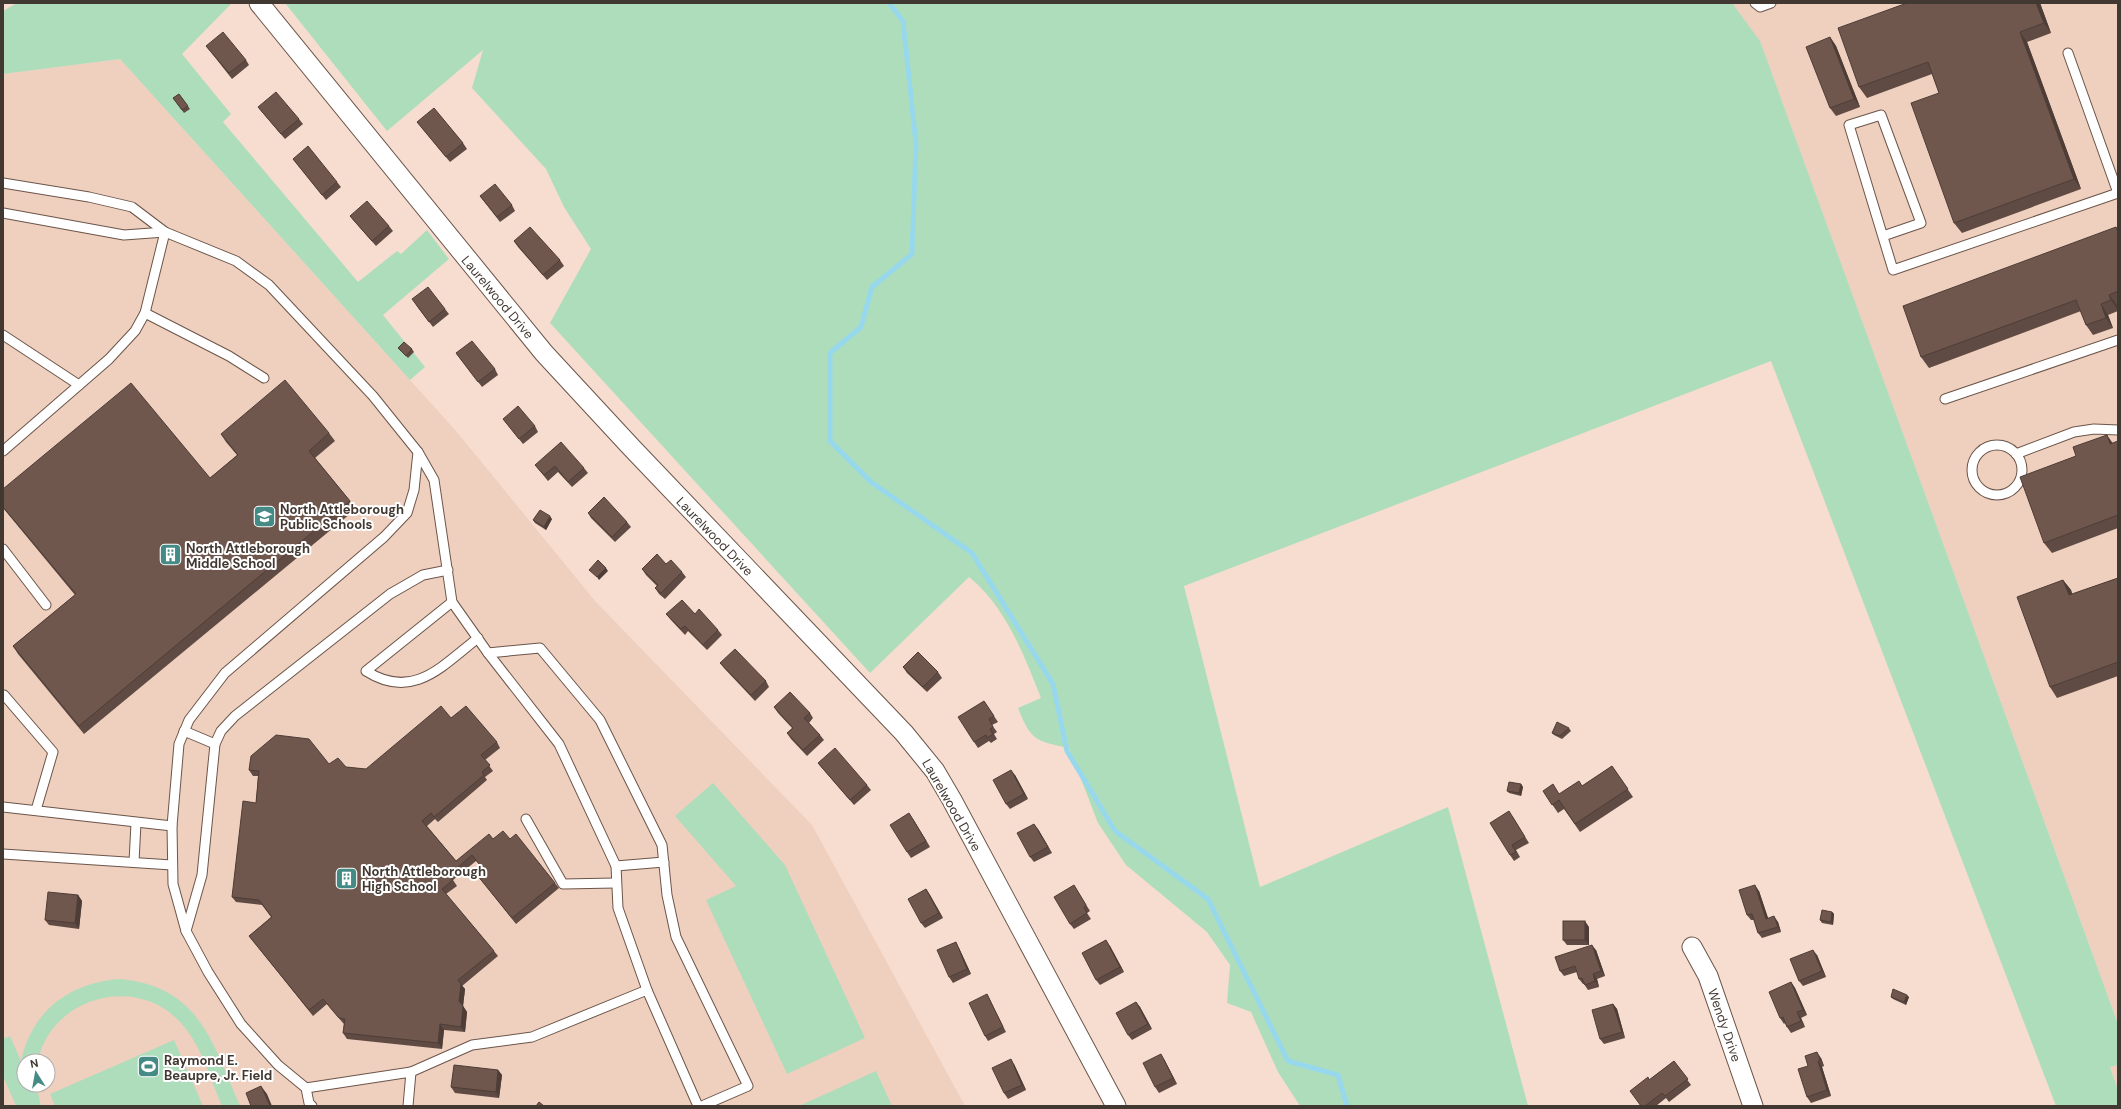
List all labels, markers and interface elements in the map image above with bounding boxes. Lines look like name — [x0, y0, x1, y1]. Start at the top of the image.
street label: Laurelwood Drive — [458, 252, 537, 343]
street label: Laurelwood Drive — [673, 493, 757, 580]
place label: North Attleborough Public Schools — [280, 501, 404, 533]
school or university icon: North Attleborough Public Schools — [251, 503, 277, 529]
place label: North Attleborough Middle School — [186, 540, 310, 572]
building icon: North Attleborough Middle School — [158, 542, 184, 568]
street label: Laurelwood Drive — [918, 756, 985, 854]
place label: North Attleborough High School — [362, 863, 486, 895]
building icon: North Attleborough High School — [334, 865, 360, 891]
street label: Wendy Drive — [1704, 986, 1745, 1064]
place label: Raymond E. Beaupre, Jr. Field — [164, 1052, 272, 1084]
north arrow — [16, 1053, 56, 1093]
sports icon: Raymond E. Beaupre, Jr. Field — [136, 1054, 162, 1080]
text: N — [29, 1056, 39, 1071]

